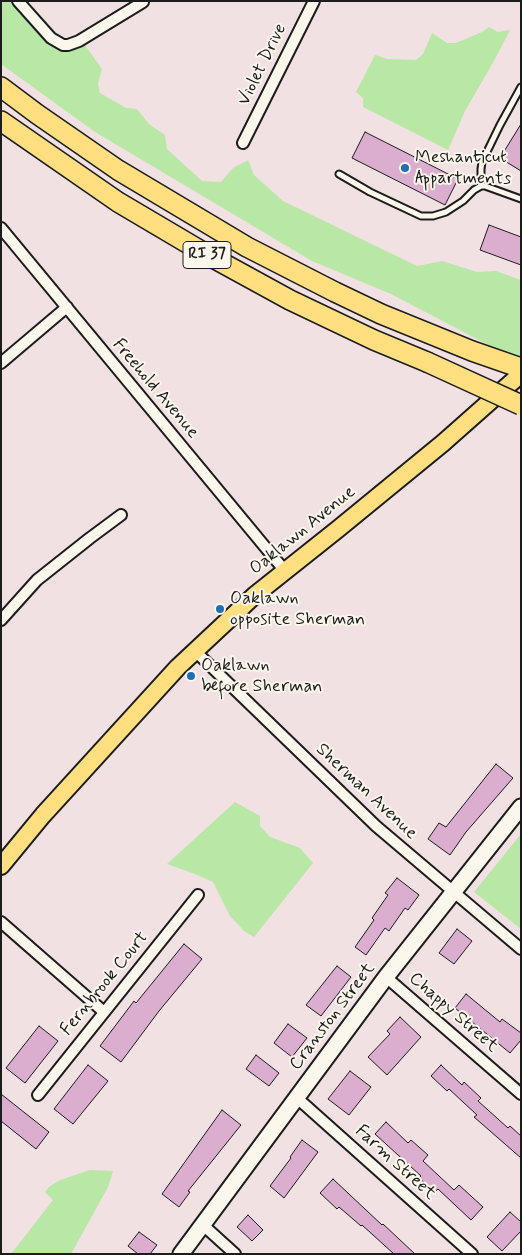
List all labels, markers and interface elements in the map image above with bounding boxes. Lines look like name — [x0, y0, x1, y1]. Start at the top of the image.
street label: Violet Drive — [234, 21, 292, 109]
place label: Meshanticut Appartments — [415, 147, 511, 190]
marker: Meshanticut Appartments — [399, 162, 411, 174]
road number: RI 37 — [183, 242, 231, 268]
street label: Freehold Avenue — [107, 335, 203, 443]
street label: Oaklawn Avenue — [246, 482, 360, 580]
place label: Oaklawn opposite Sherman — [230, 588, 365, 630]
marker: Oaklawn opposite Sherman — [214, 603, 226, 615]
place label: Oaklawn before Sherman — [201, 655, 322, 698]
marker: Oaklawn before Sherman — [185, 670, 197, 682]
street label: Sherman Avenue — [311, 739, 421, 845]
street label: Fernbrook Court — [57, 928, 153, 1040]
street label: Cranston Street — [286, 959, 380, 1075]
street label: Chappy Street — [404, 968, 502, 1058]
street label: Farm Street — [350, 1121, 440, 1205]

